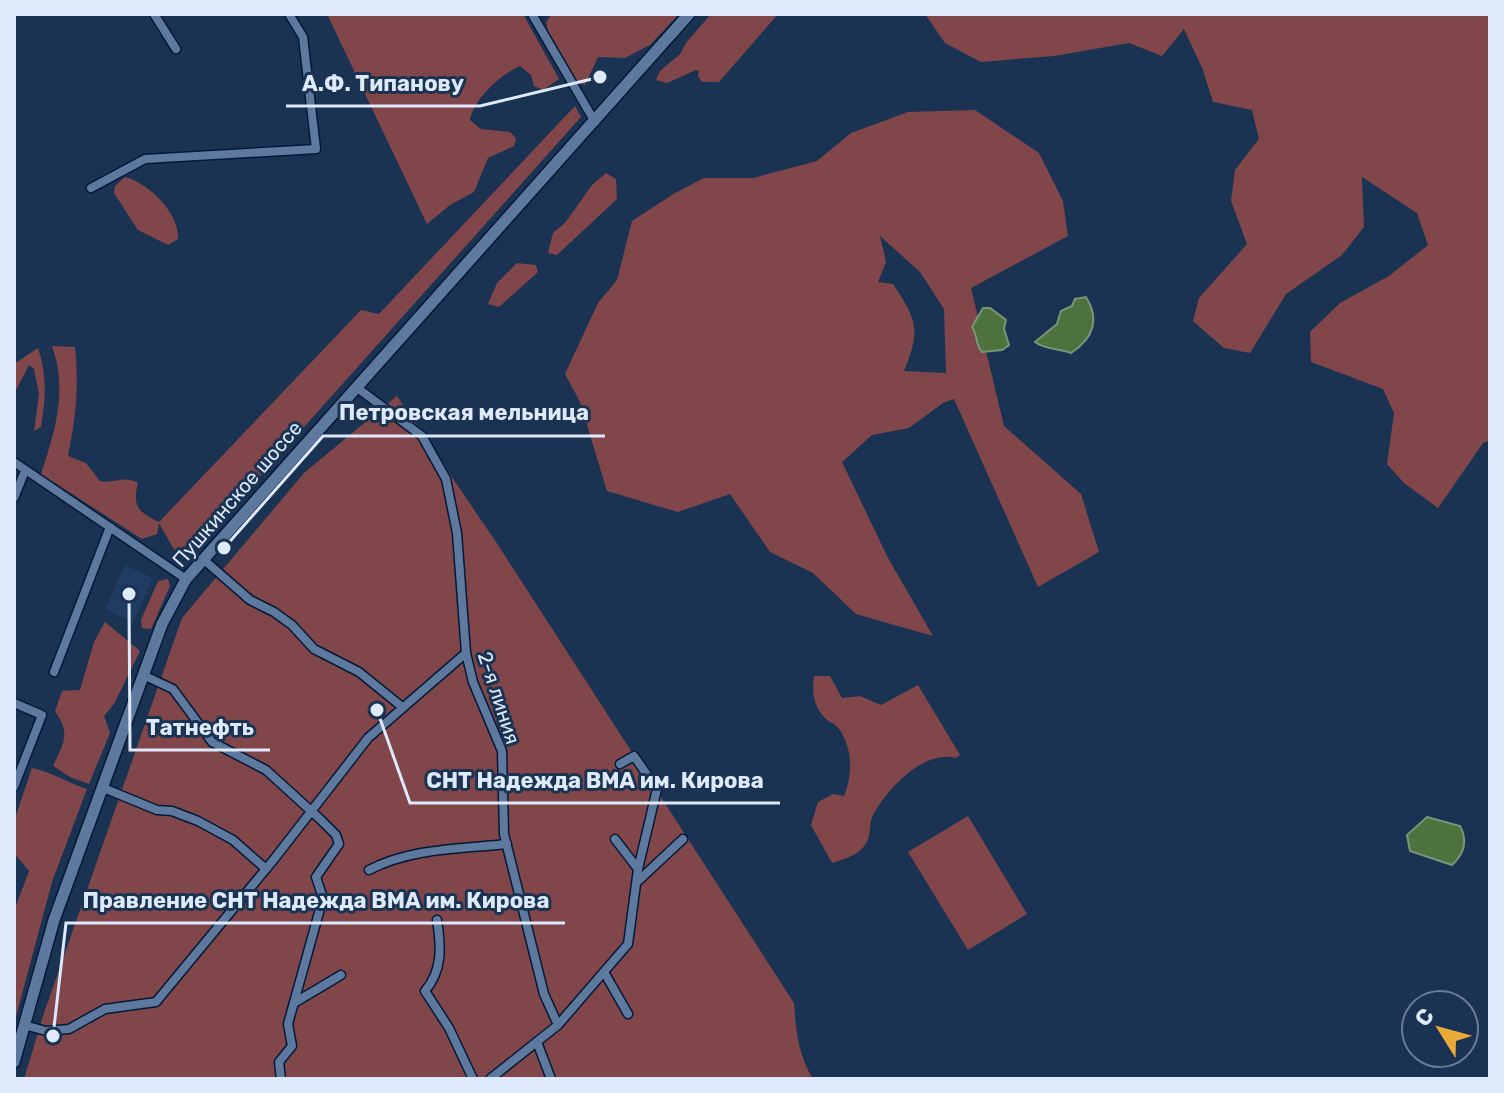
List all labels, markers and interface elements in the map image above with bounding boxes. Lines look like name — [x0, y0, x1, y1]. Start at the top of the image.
callout: А.Ф. Типанову — [286, 60, 480, 106]
text: А.Ф. Типанову — [302, 70, 464, 97]
callout: Петровская мельница — [323, 390, 605, 436]
text: Петровская мельница — [339, 399, 589, 426]
street label: Пушкинское шоссе — [167, 416, 307, 572]
street label: 2-я линия — [473, 649, 525, 747]
callout: Татнефть — [130, 704, 270, 750]
text: Татнефть — [146, 714, 254, 741]
callout: СНТ Надежда ВМА им. Кирова — [410, 757, 780, 803]
text: СНТ Надежда ВМА им. Кирова — [426, 767, 764, 794]
callout: Правление СНТ Надежда ВМА им. Кирова — [66, 877, 565, 923]
text: Правление СНТ Надежда ВМА им. Кирова — [83, 887, 549, 914]
north arrow — [1400, 989, 1480, 1069]
text: С — [1409, 1003, 1440, 1032]

